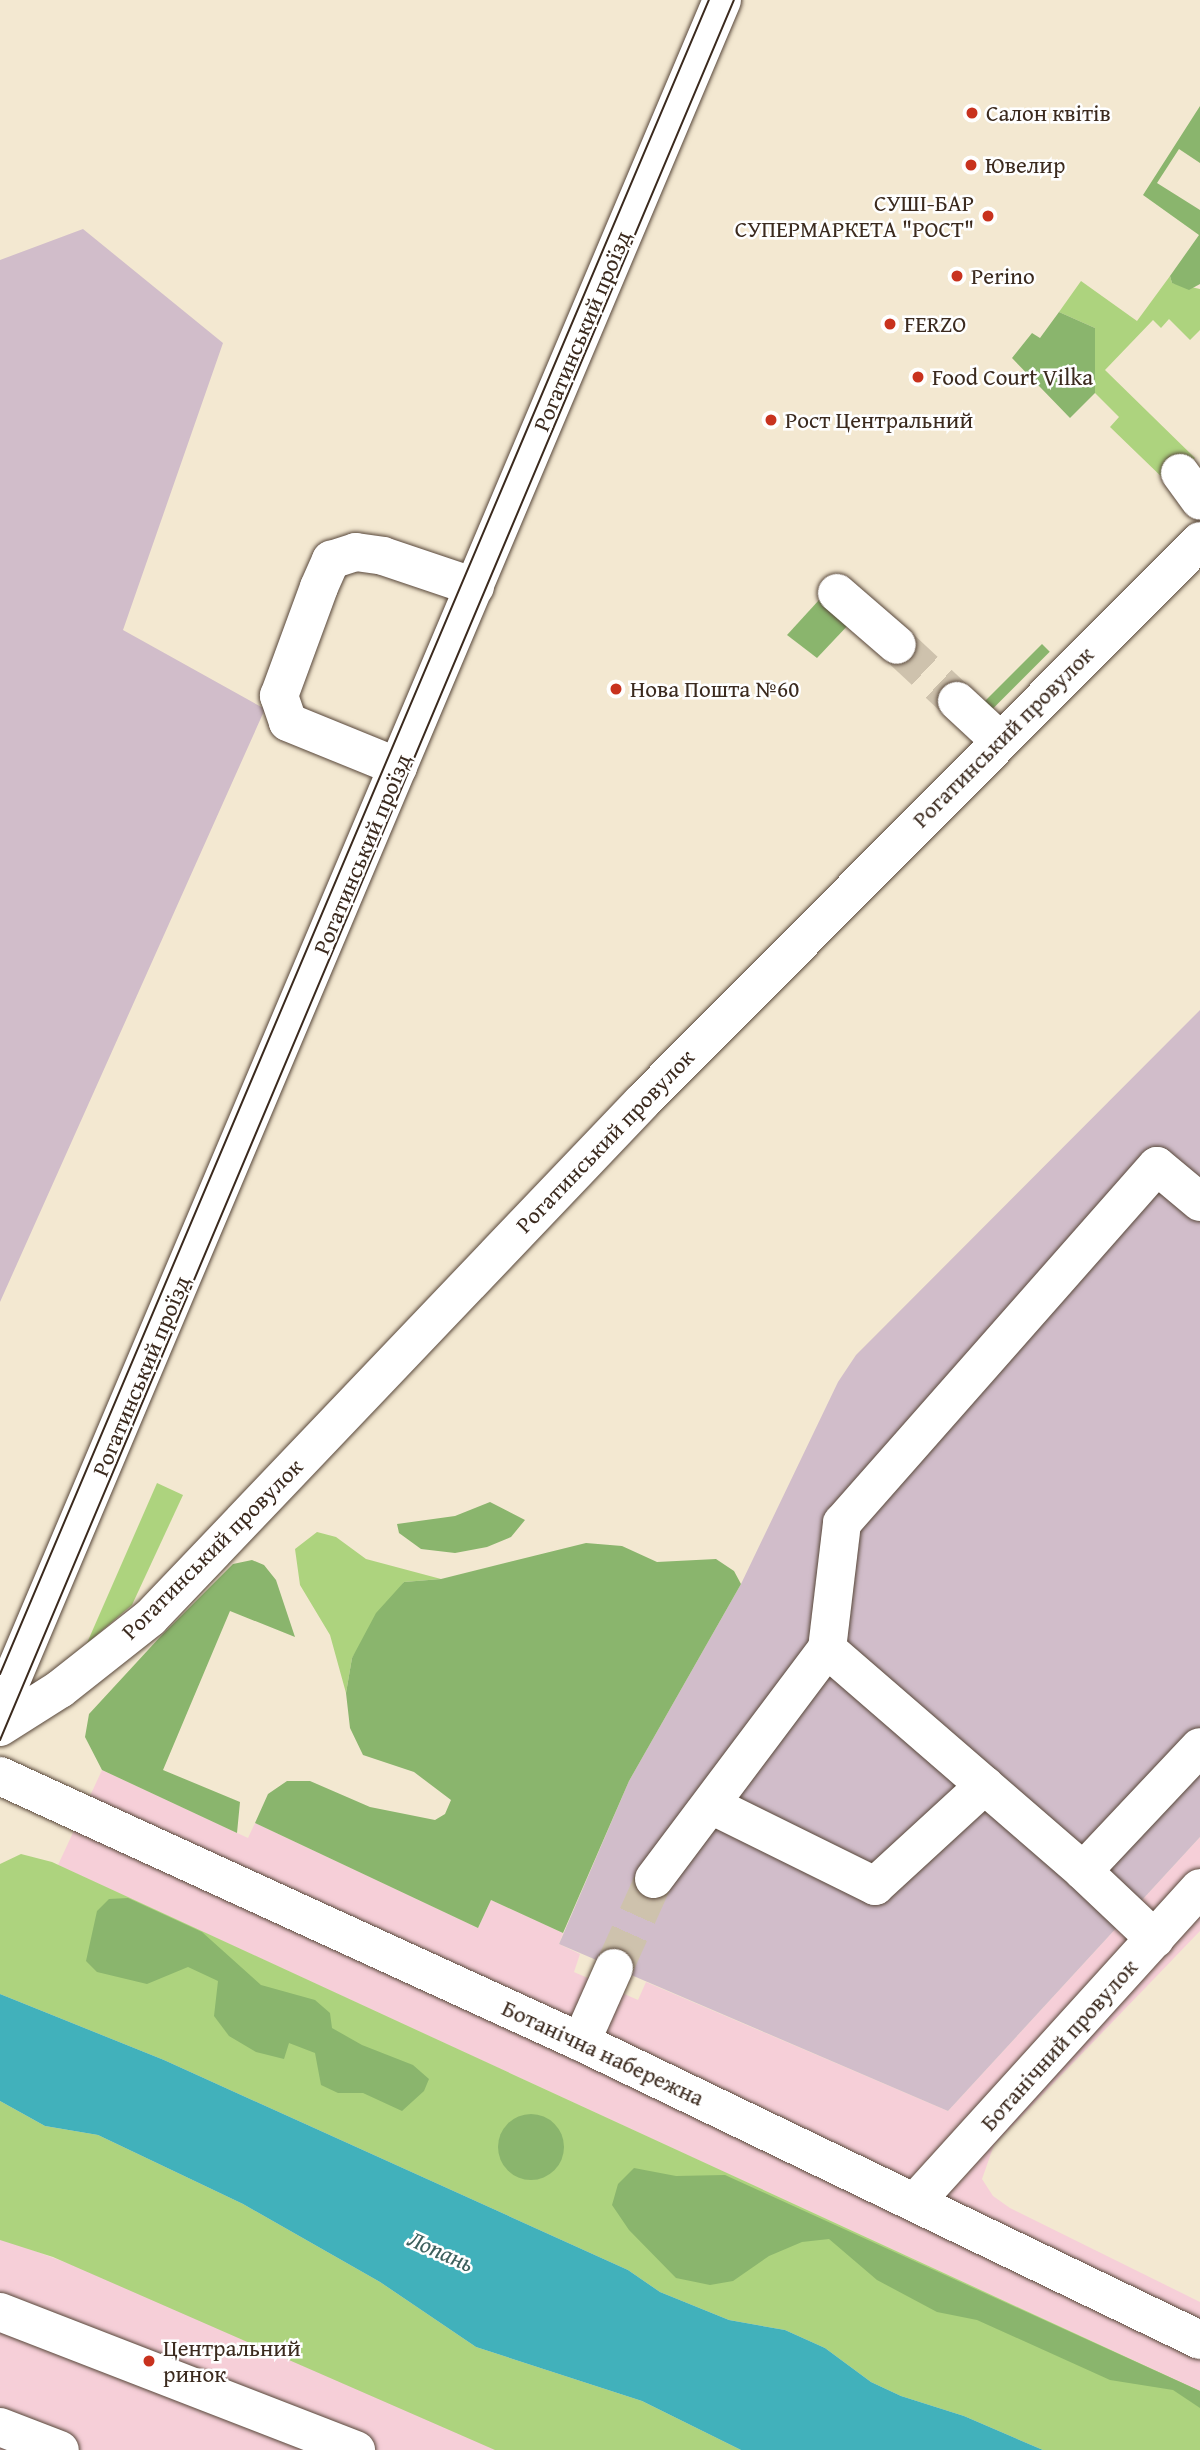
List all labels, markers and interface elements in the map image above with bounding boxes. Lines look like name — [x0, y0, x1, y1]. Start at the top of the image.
place label: Салон квітів — [986, 99, 1111, 127]
marker: Салон квітів — [964, 105, 980, 121]
place label: Ювелир — [985, 151, 1065, 179]
marker: Ювелир — [963, 157, 979, 173]
place label: СУШІ-БАР СУПЕРМАРКЕТА "РОСТ" — [735, 189, 974, 243]
marker: СУШІ-БАР СУПЕРМАРКЕТА "РОСТ" — [980, 208, 996, 224]
street label: Рогатинський проїзд — [527, 227, 637, 435]
place label: Perino — [971, 262, 1035, 290]
marker: Perino — [949, 268, 965, 284]
place label: FERZO — [904, 310, 966, 338]
marker: FERZO — [882, 316, 898, 332]
place label: Food Court Vilka — [932, 363, 1093, 391]
marker: Food Court Vilka — [910, 369, 926, 385]
place label: Рост Центральний — [785, 406, 973, 434]
marker: Рост Центральний — [763, 412, 779, 428]
street label: Рогатинський провулок — [907, 641, 1099, 833]
place label: Нова Пошта №60 — [630, 675, 799, 703]
marker: Нова Пошта №60 — [608, 681, 624, 697]
street label: Рогатинський проїзд — [307, 750, 417, 958]
street label: Рогатинський провулок — [510, 1043, 700, 1239]
street label: Рогатинський проїзд — [86, 1272, 196, 1480]
street label: Рогатинський провулок — [116, 1453, 308, 1645]
street label: Ботанічний провулок — [975, 1954, 1143, 2136]
street label: Ботанічна набережна — [498, 1994, 708, 2112]
water label: Лопань — [403, 2224, 479, 2278]
place label: Центральний ринок — [163, 2334, 301, 2388]
marker: Центральний ринок — [141, 2353, 157, 2369]

